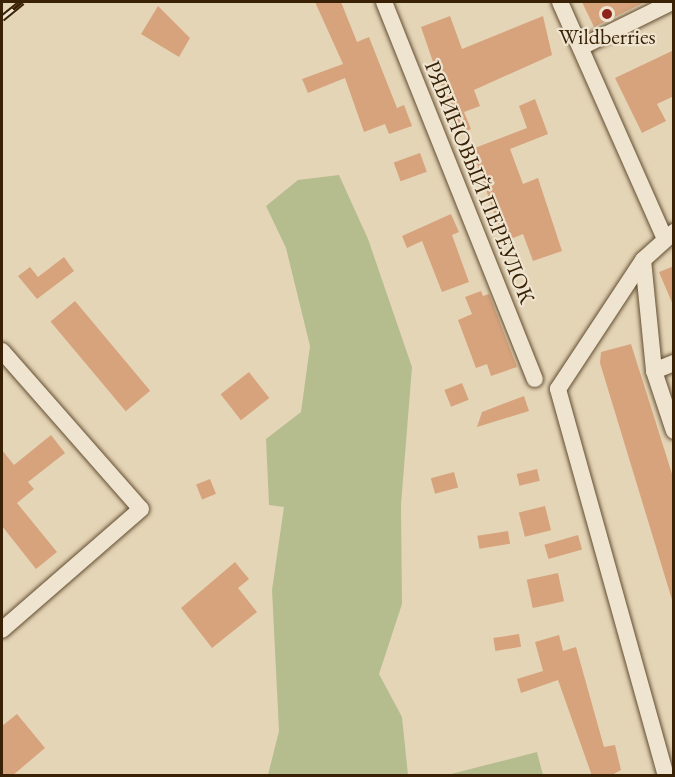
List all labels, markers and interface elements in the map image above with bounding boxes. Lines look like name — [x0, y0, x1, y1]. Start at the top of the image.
marker: Wildberries — [600, 7, 614, 21]
place label: Wildberries — [558, 24, 656, 50]
street label: РЯБИНОВЫЙ ПЕРЕУЛОК — [419, 57, 541, 307]

